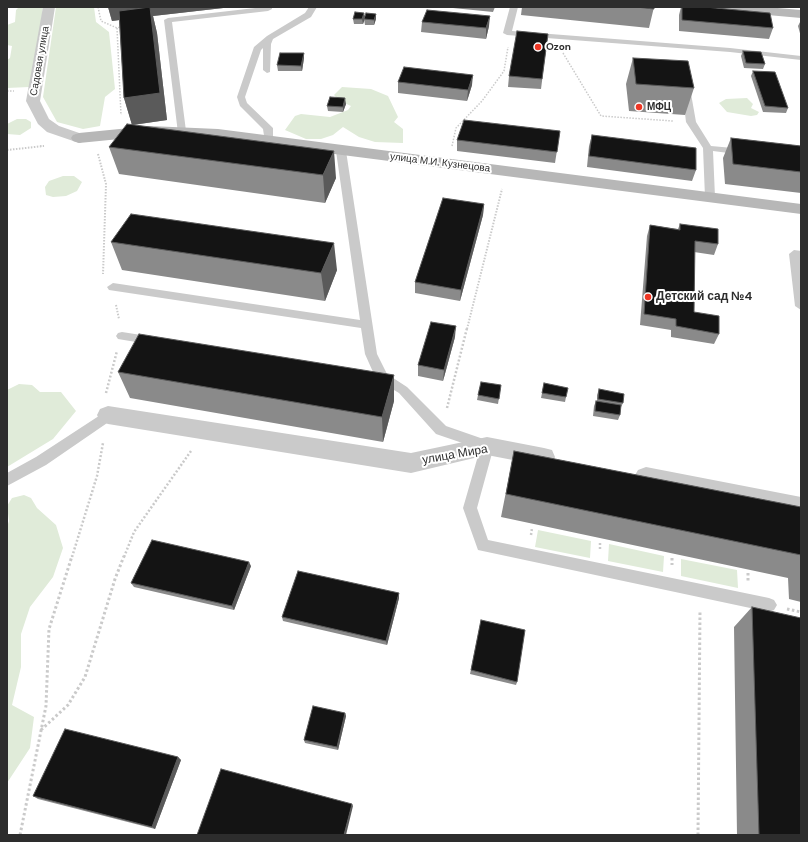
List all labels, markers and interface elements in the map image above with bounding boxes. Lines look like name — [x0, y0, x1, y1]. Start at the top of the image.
street label: Садовая улица — [28, 25, 52, 97]
place label: Ozon — [546, 41, 571, 53]
marker: Ozon — [533, 42, 543, 52]
place label: МФЦ — [647, 101, 671, 113]
marker: МФЦ — [634, 102, 644, 112]
street label: улица М.И. Кузнецова — [389, 151, 491, 175]
place label: Детский сад №4 — [656, 290, 752, 304]
marker: Детский сад №4 — [643, 292, 653, 302]
street label: улица Мира — [421, 442, 489, 468]

